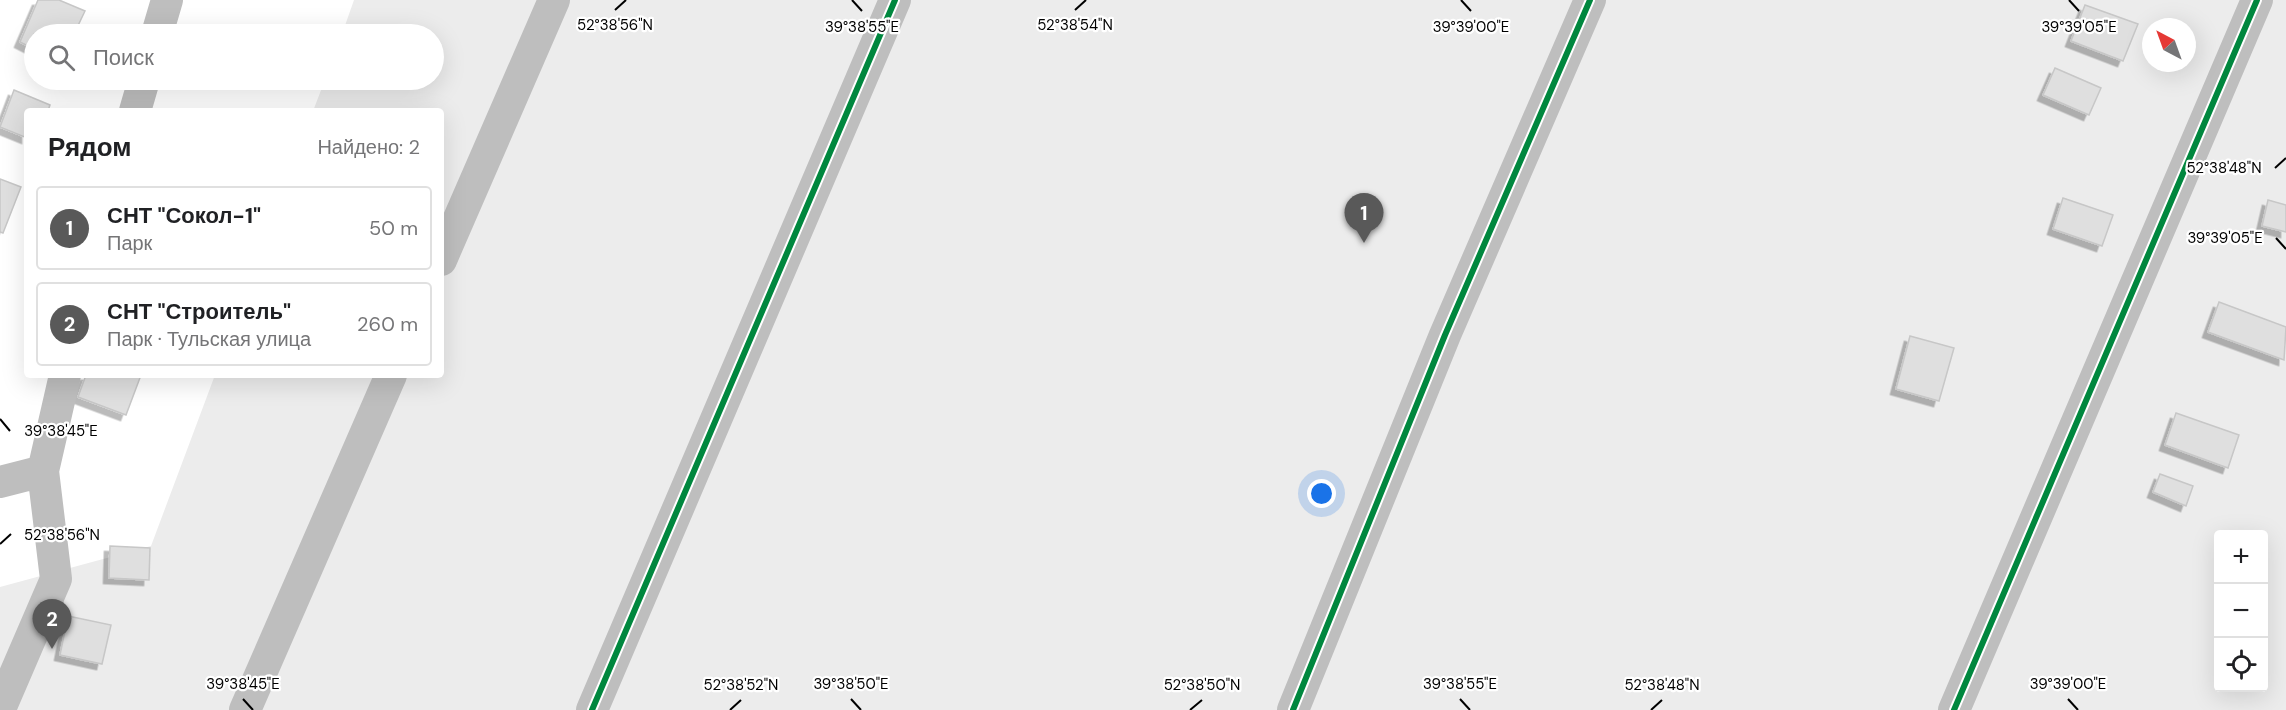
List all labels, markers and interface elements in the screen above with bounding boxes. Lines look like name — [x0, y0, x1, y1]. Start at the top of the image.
text: 52°38'56"N — [577, 15, 653, 35]
text: 52°38'54"N — [1037, 15, 1113, 35]
text: 39°38'55"E — [825, 17, 899, 37]
text: 39°39'00"E — [1433, 17, 1509, 37]
text: 39°39'05"E — [2041, 17, 2117, 37]
north arrow — [2142, 18, 2196, 72]
search box — [24, 24, 444, 90]
icon: search — [45, 41, 78, 74]
text: Поиск — [93, 43, 154, 72]
text: Рядом — [48, 130, 131, 164]
text: Найдено: 2 — [317, 134, 420, 160]
text: 52°38'48"N — [2186, 158, 2262, 178]
pin: 1 — [1344, 194, 1384, 243]
text: СНТ "Сокол-1" — [107, 201, 261, 230]
text: 1 — [66, 215, 73, 241]
text: 50 m — [369, 215, 418, 241]
text: 39°39'05"E — [2187, 228, 2263, 248]
text: Парк — [107, 230, 152, 256]
text: СНТ "Строитель" — [107, 297, 291, 326]
text: 2 — [64, 311, 75, 337]
text: 260 m — [357, 311, 418, 337]
text: Парк · Тульская улица — [107, 326, 311, 352]
text: 39°38'45"E — [24, 421, 98, 441]
your location — [1307, 479, 1336, 508]
text: 52°38'56"N — [24, 525, 100, 545]
map controls — [2214, 530, 2268, 692]
button: + — [2214, 530, 2268, 584]
button: − — [2214, 584, 2268, 638]
pin: 2 — [32, 600, 72, 649]
button: locate — [2214, 638, 2268, 692]
text: 39°38'45"E — [206, 674, 280, 694]
text: 39°38'50"E — [813, 674, 889, 694]
text: 39°38'55"E — [1423, 674, 1497, 694]
text: 39°39'00"E — [2030, 674, 2106, 694]
text: 52°38'52"N — [704, 675, 778, 695]
text: 52°38'50"N — [1164, 675, 1240, 695]
text: 52°38'48"N — [1624, 675, 1700, 695]

